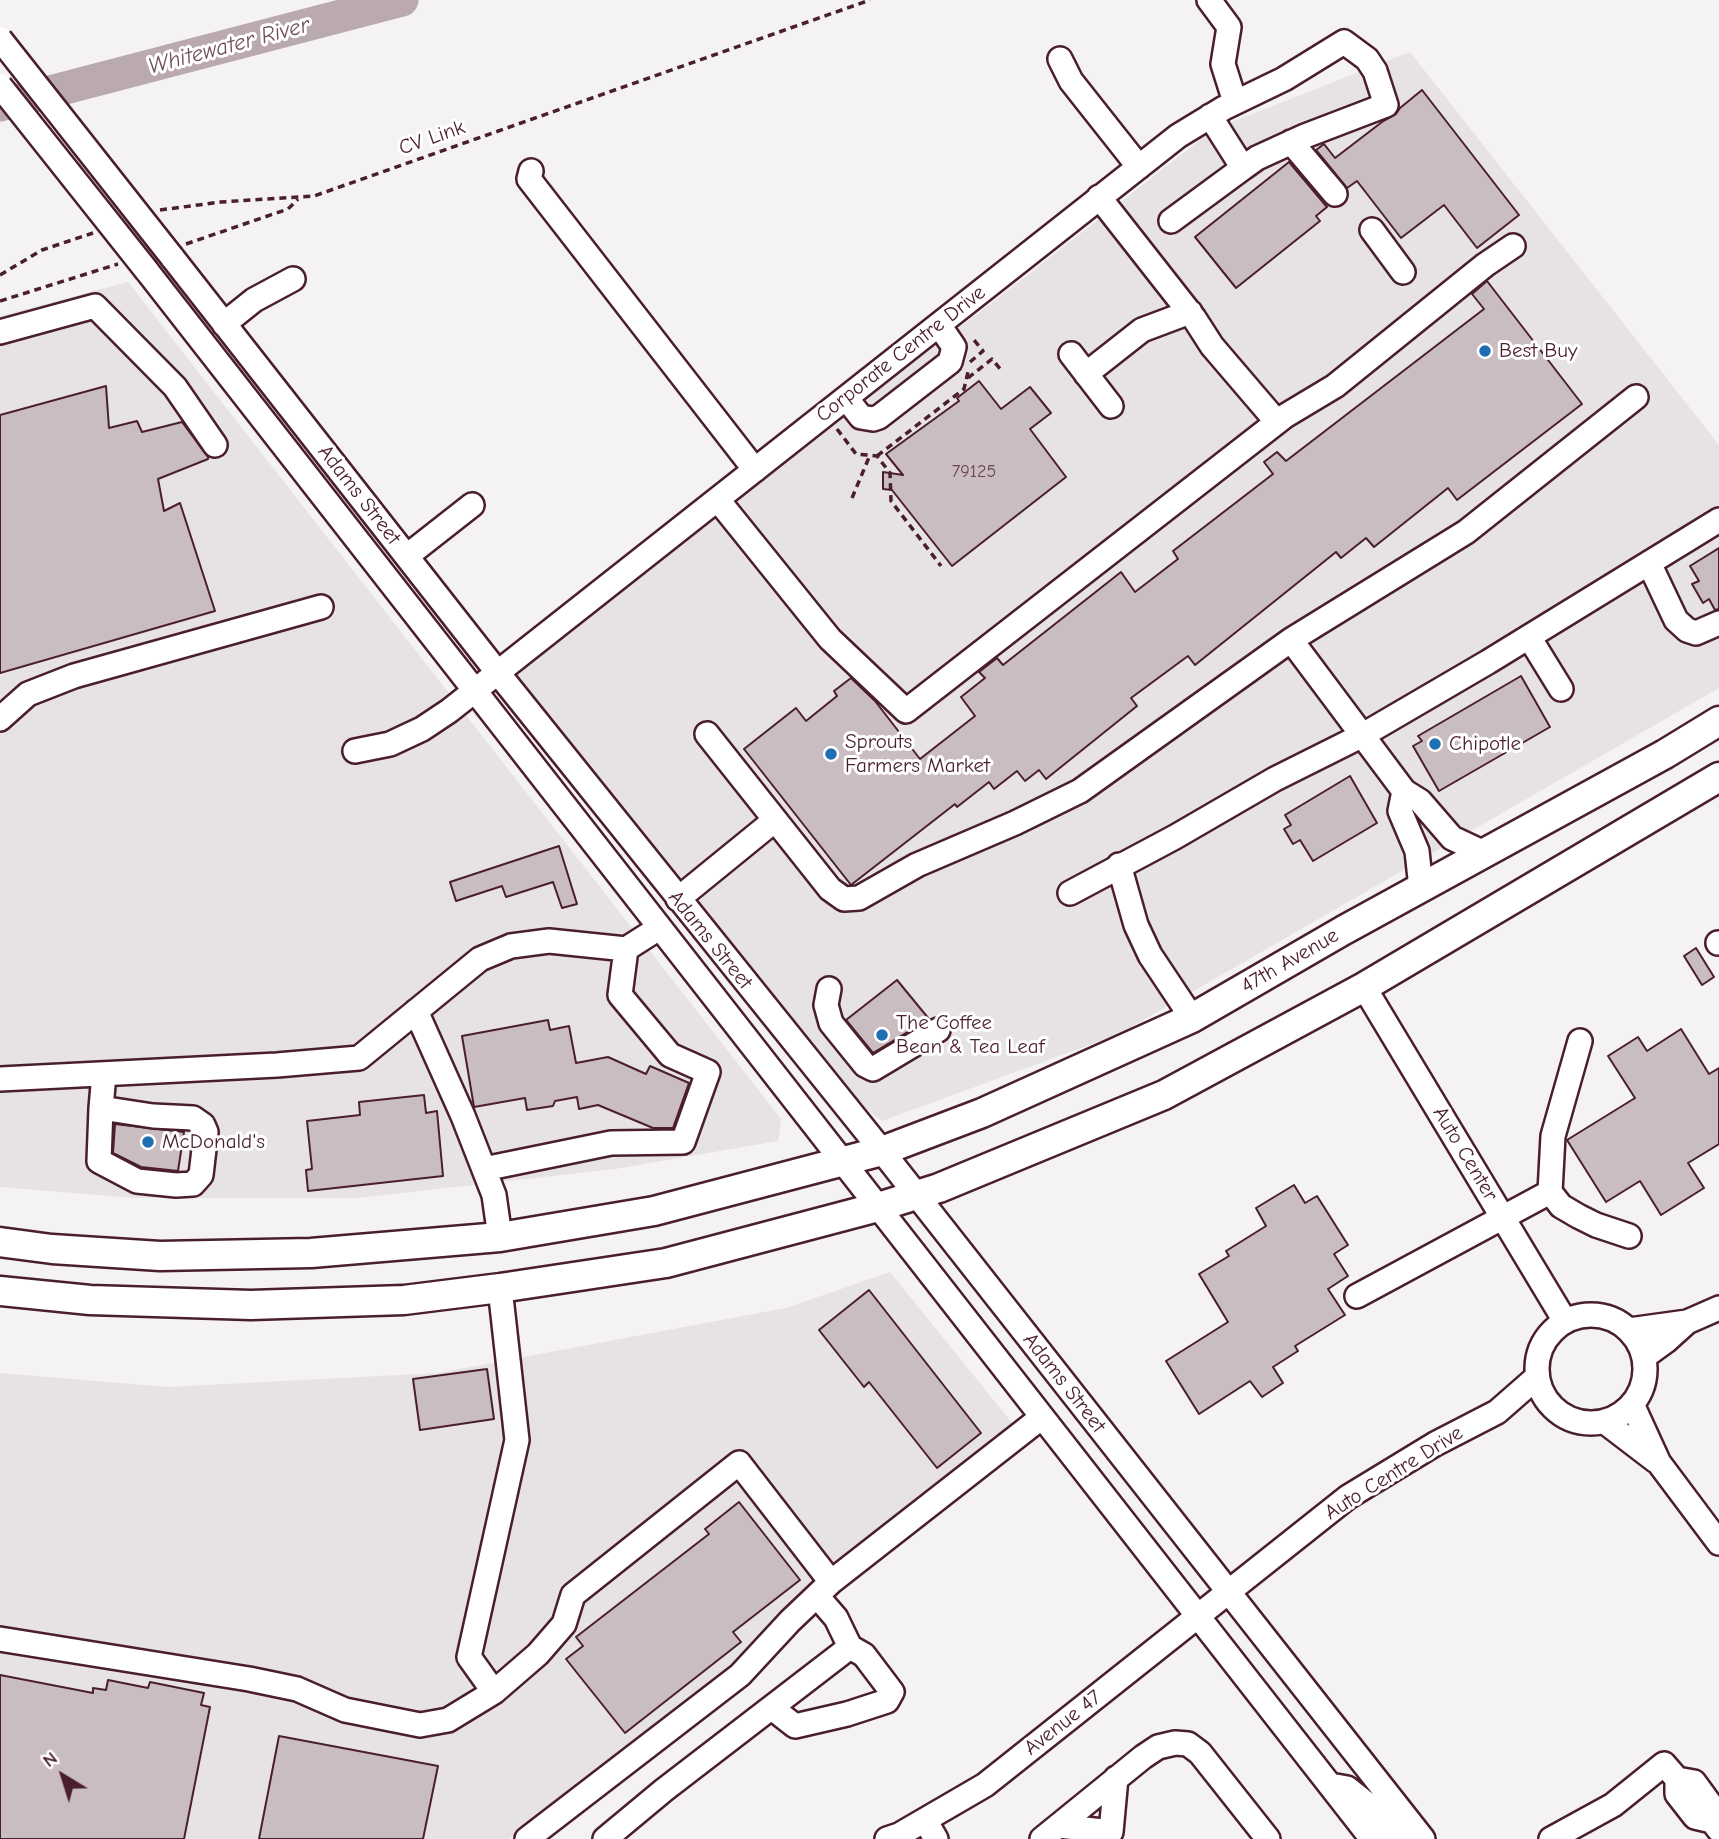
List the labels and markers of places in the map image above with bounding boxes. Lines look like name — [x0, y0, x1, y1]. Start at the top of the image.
place label: Best Buy — [1499, 338, 1577, 364]
marker: Best Buy — [1477, 343, 1493, 359]
place label: Sprouts Farmers Market — [845, 729, 990, 779]
place label: Chipotle — [1449, 731, 1521, 757]
marker: Chipotle — [1427, 736, 1443, 752]
marker: Sprouts Farmers Market — [823, 746, 839, 762]
place label: The Coffee Bean & Tea Leaf — [896, 1010, 1045, 1060]
marker: The Coffee Bean & Tea Leaf — [874, 1027, 890, 1043]
place label: McDonald's — [162, 1129, 265, 1155]
marker: McDonald's — [140, 1134, 156, 1150]

